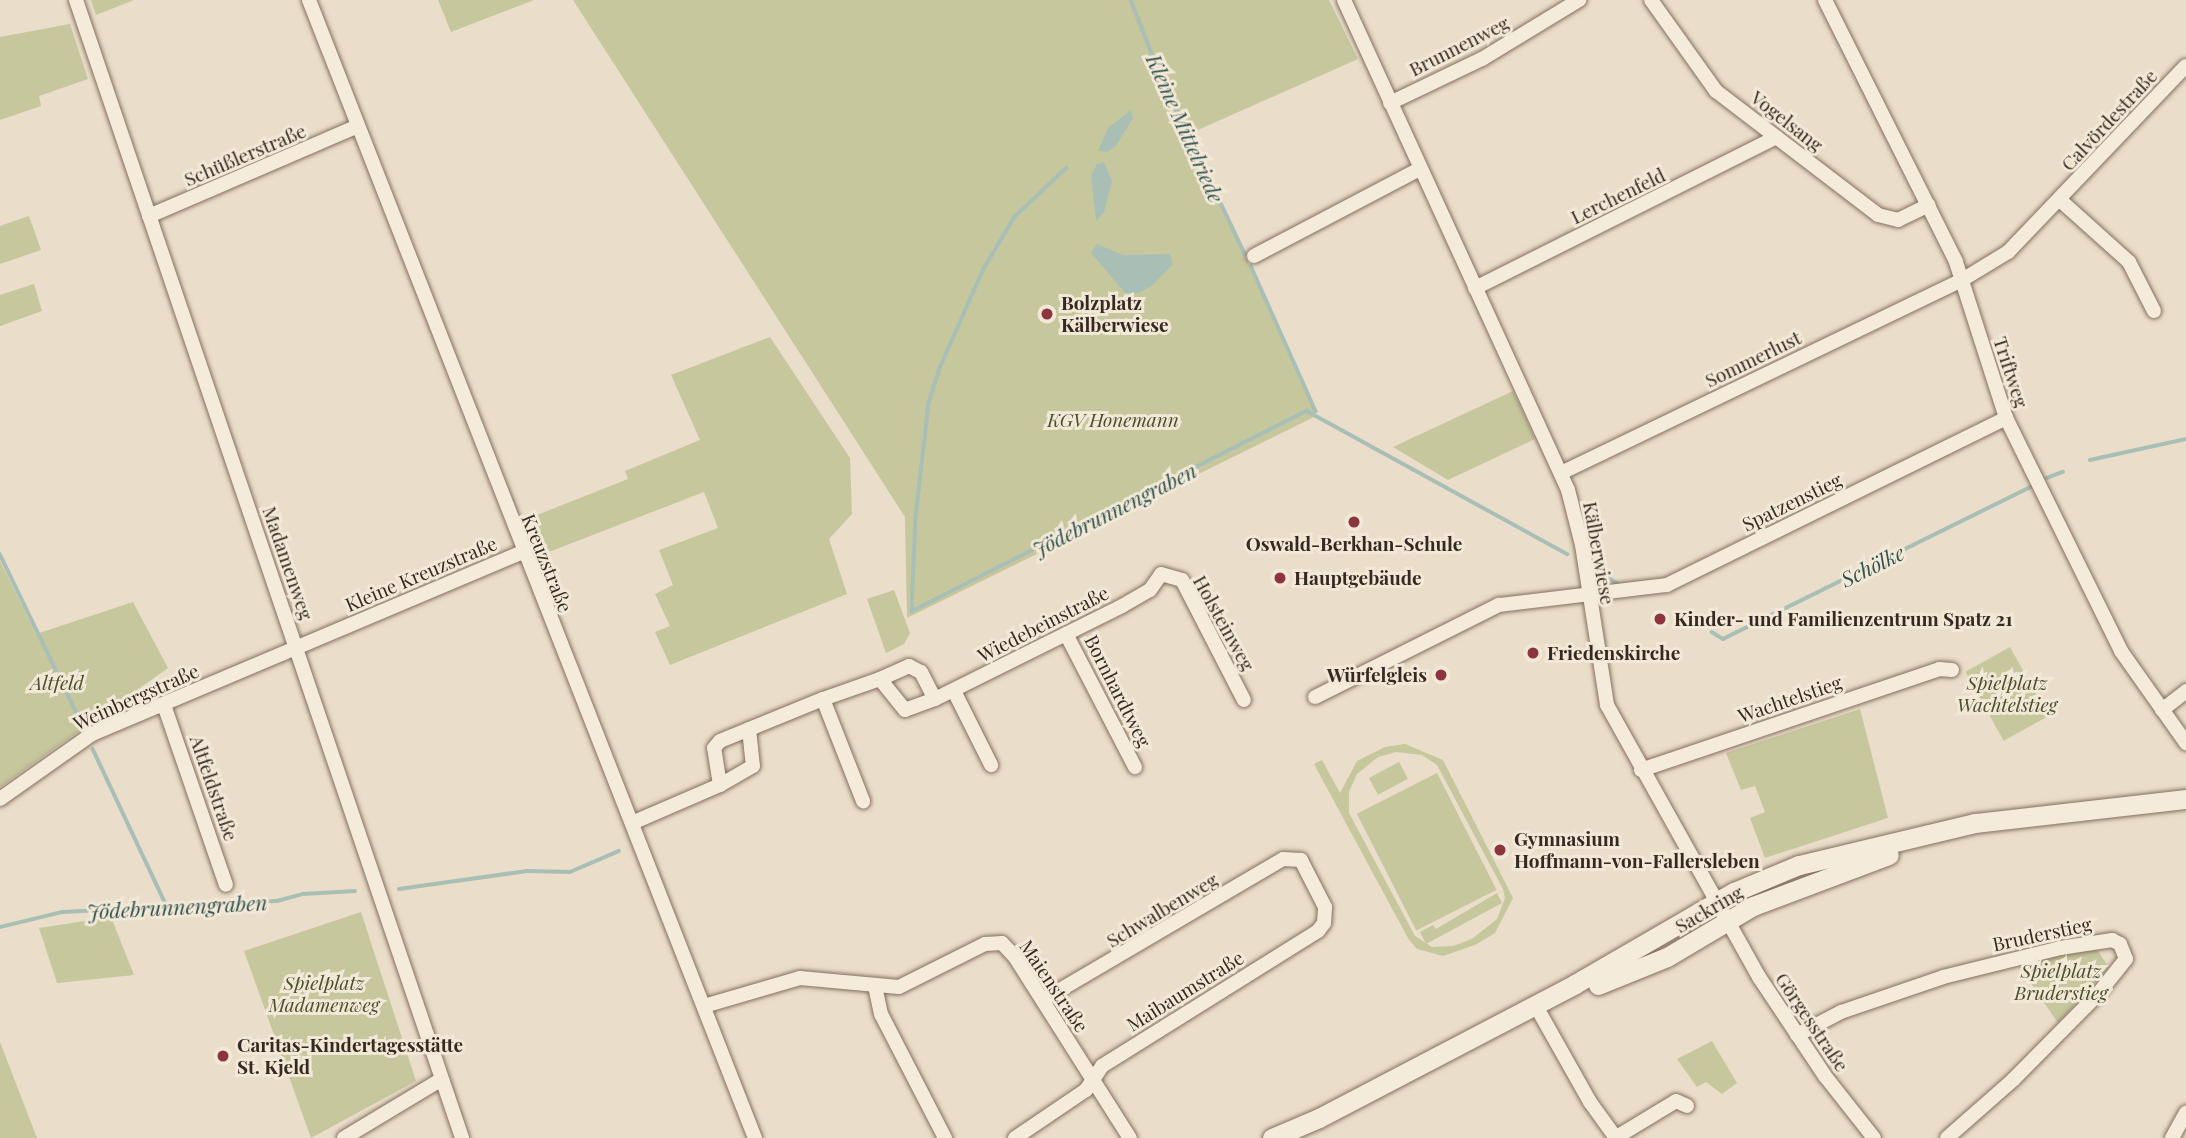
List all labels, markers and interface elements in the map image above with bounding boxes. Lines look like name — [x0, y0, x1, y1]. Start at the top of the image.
street label: Brunnenweg — [1405, 11, 1513, 81]
water label: Kleine Mittelriede — [1142, 50, 1230, 206]
street label: Calvördestraße — [2056, 65, 2162, 175]
street label: Vogelsang — [1746, 86, 1828, 156]
street label: Schüßlerstraße — [181, 119, 309, 191]
street label: Lerchenfeld — [1567, 163, 1669, 229]
place label: Bolzplatz Kälberwiese — [1061, 292, 1169, 336]
marker: Bolzplatz Kälberwiese — [1039, 306, 1055, 322]
street label: Sommerlust — [1701, 326, 1805, 392]
street label: Triftweg — [1989, 334, 2033, 410]
park label: KGV Honemann — [1047, 409, 1179, 431]
water label: Jödebrunnengraben — [1028, 457, 1200, 561]
street label: Spatzenstieg — [1739, 468, 1845, 536]
street label: Kälberwiese — [1579, 500, 1619, 606]
street label: Madamenweg — [258, 503, 318, 623]
street label: Kreuzstraße — [517, 510, 577, 616]
marker: Oswald-Berkhan-Schule — [1346, 514, 1362, 530]
street label: Kleine Kreuzstraße — [342, 532, 500, 616]
place label: Oswald-Berkhan-Schule — [1246, 533, 1462, 555]
water label: Schölke — [1836, 539, 1908, 591]
place label: Hauptgebäude — [1294, 567, 1422, 589]
marker: Hauptgebäude — [1272, 570, 1288, 586]
street label: Holsteinweg — [1188, 571, 1260, 675]
street label: Wiedebeinstraße — [974, 581, 1112, 667]
place label: Kinder- und Familienzentrum Spatz 21 — [1674, 608, 2013, 630]
marker: Kinder- und Familienzentrum Spatz 21 — [1652, 611, 1668, 627]
street label: Bornhardtweg — [1080, 631, 1156, 751]
place label: Friedenskirche — [1547, 642, 1680, 664]
marker: Friedenskirche — [1525, 645, 1541, 661]
street label: Weinbergstraße — [70, 659, 202, 735]
place label: Würfelgleis — [1327, 664, 1427, 686]
marker: Würfelgleis — [1433, 667, 1449, 683]
street label: Wachtelstieg — [1735, 671, 1845, 727]
park label: Altfeld — [30, 672, 84, 694]
park label: Spielplatz Wachtelstieg — [1957, 672, 2057, 716]
street label: Altfeldstraße — [185, 732, 243, 844]
place label: Gymnasium Hoffmann-von-Fallersleben — [1514, 828, 1760, 872]
marker: Gymnasium Hoffmann-von-Fallersleben — [1492, 842, 1508, 858]
street label: Schwalbenweg — [1102, 868, 1222, 952]
street label: Sackring — [1671, 880, 1747, 938]
water label: Jödebrunnengraben — [86, 889, 268, 923]
street label: Bruderstieg — [1990, 912, 2094, 956]
street label: Maienstraße — [1015, 936, 1093, 1036]
street label: Maibaumstraße — [1122, 946, 1248, 1036]
park label: Spielplatz Bruderstieg — [2014, 960, 2108, 1004]
street label: Görgesstraße — [1771, 968, 1853, 1076]
park label: Spielplatz Madamenweg — [269, 972, 379, 1016]
place label: Caritas-Kindertagesstätte St. Kjeld — [237, 1034, 463, 1078]
marker: Caritas-Kindertagesstätte St. Kjeld — [215, 1048, 231, 1064]

